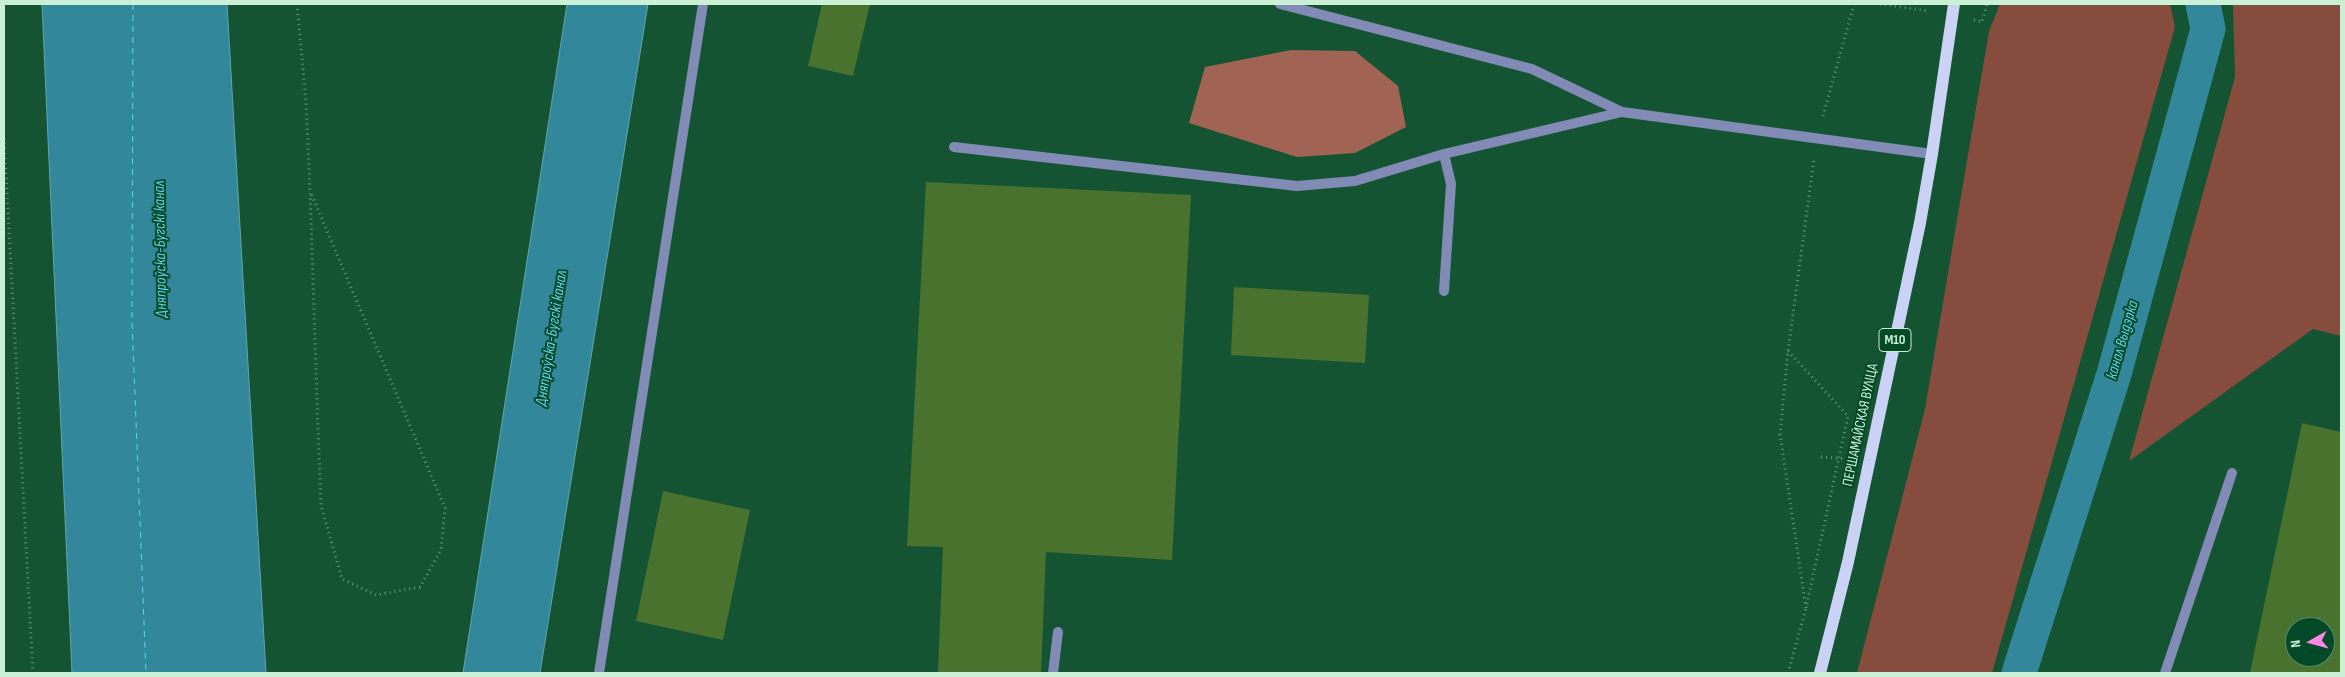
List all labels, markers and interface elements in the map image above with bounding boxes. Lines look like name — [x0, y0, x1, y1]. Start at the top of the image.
water label: Дняпроўска-Бугскі канал — [150, 180, 172, 318]
water label: Дняпроўска-Бугскі канал — [532, 269, 572, 407]
water label: канал Выдэрка — [2103, 299, 2143, 381]
road number: М10 — [1879, 328, 1911, 352]
street label: ПЕРШАМАЙСКАЯ ВУЛІЦА — [1839, 362, 1883, 488]
north arrow — [2285, 617, 2335, 667]
text: N — [2287, 639, 2305, 649]

